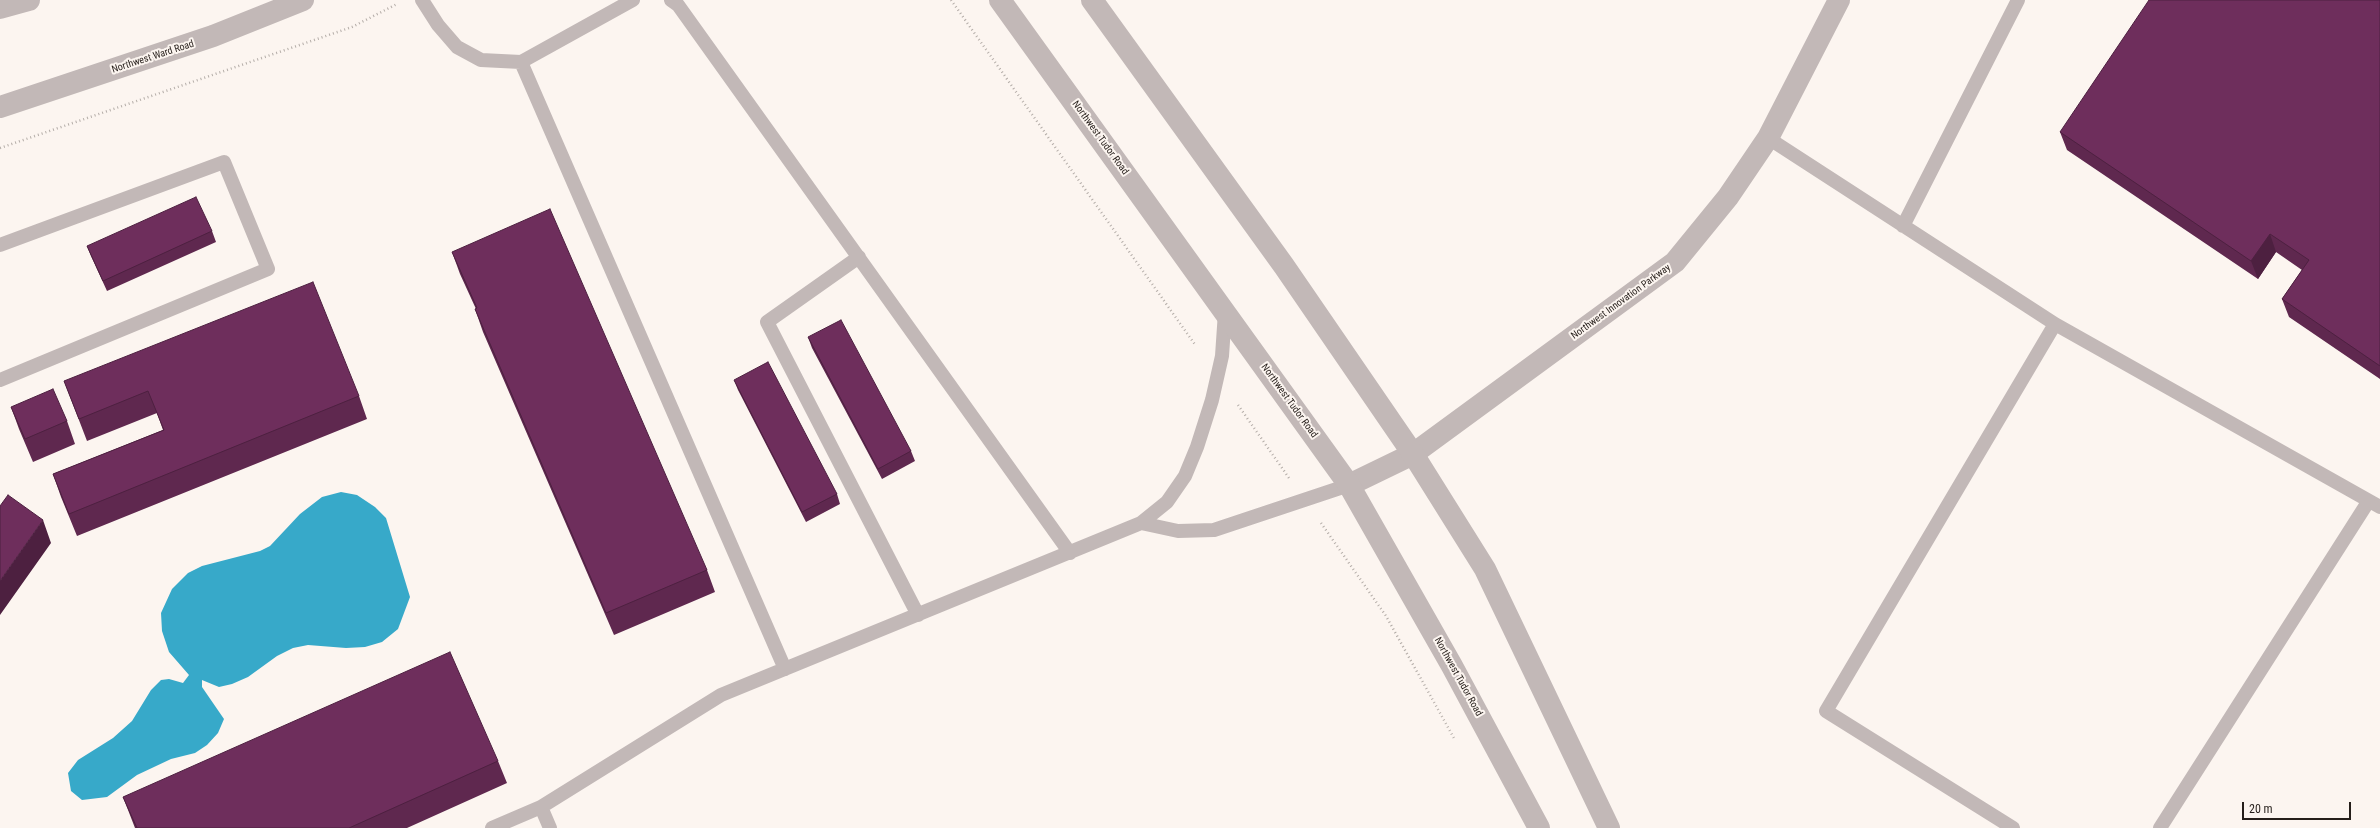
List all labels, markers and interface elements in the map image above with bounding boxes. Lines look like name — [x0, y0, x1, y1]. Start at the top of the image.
street label: Northwest Ward Road — [110, 38, 196, 76]
street label: Northwest Tudor Road — [1069, 99, 1131, 177]
street label: Northwest Innovation Parkway — [1569, 262, 1673, 342]
street label: Northwest Tudor Road — [1258, 362, 1320, 440]
street label: Northwest Tudor Road — [1431, 635, 1485, 719]
scale bar — [2244, 794, 2353, 820]
text: 20 m — [2249, 802, 2273, 816]

